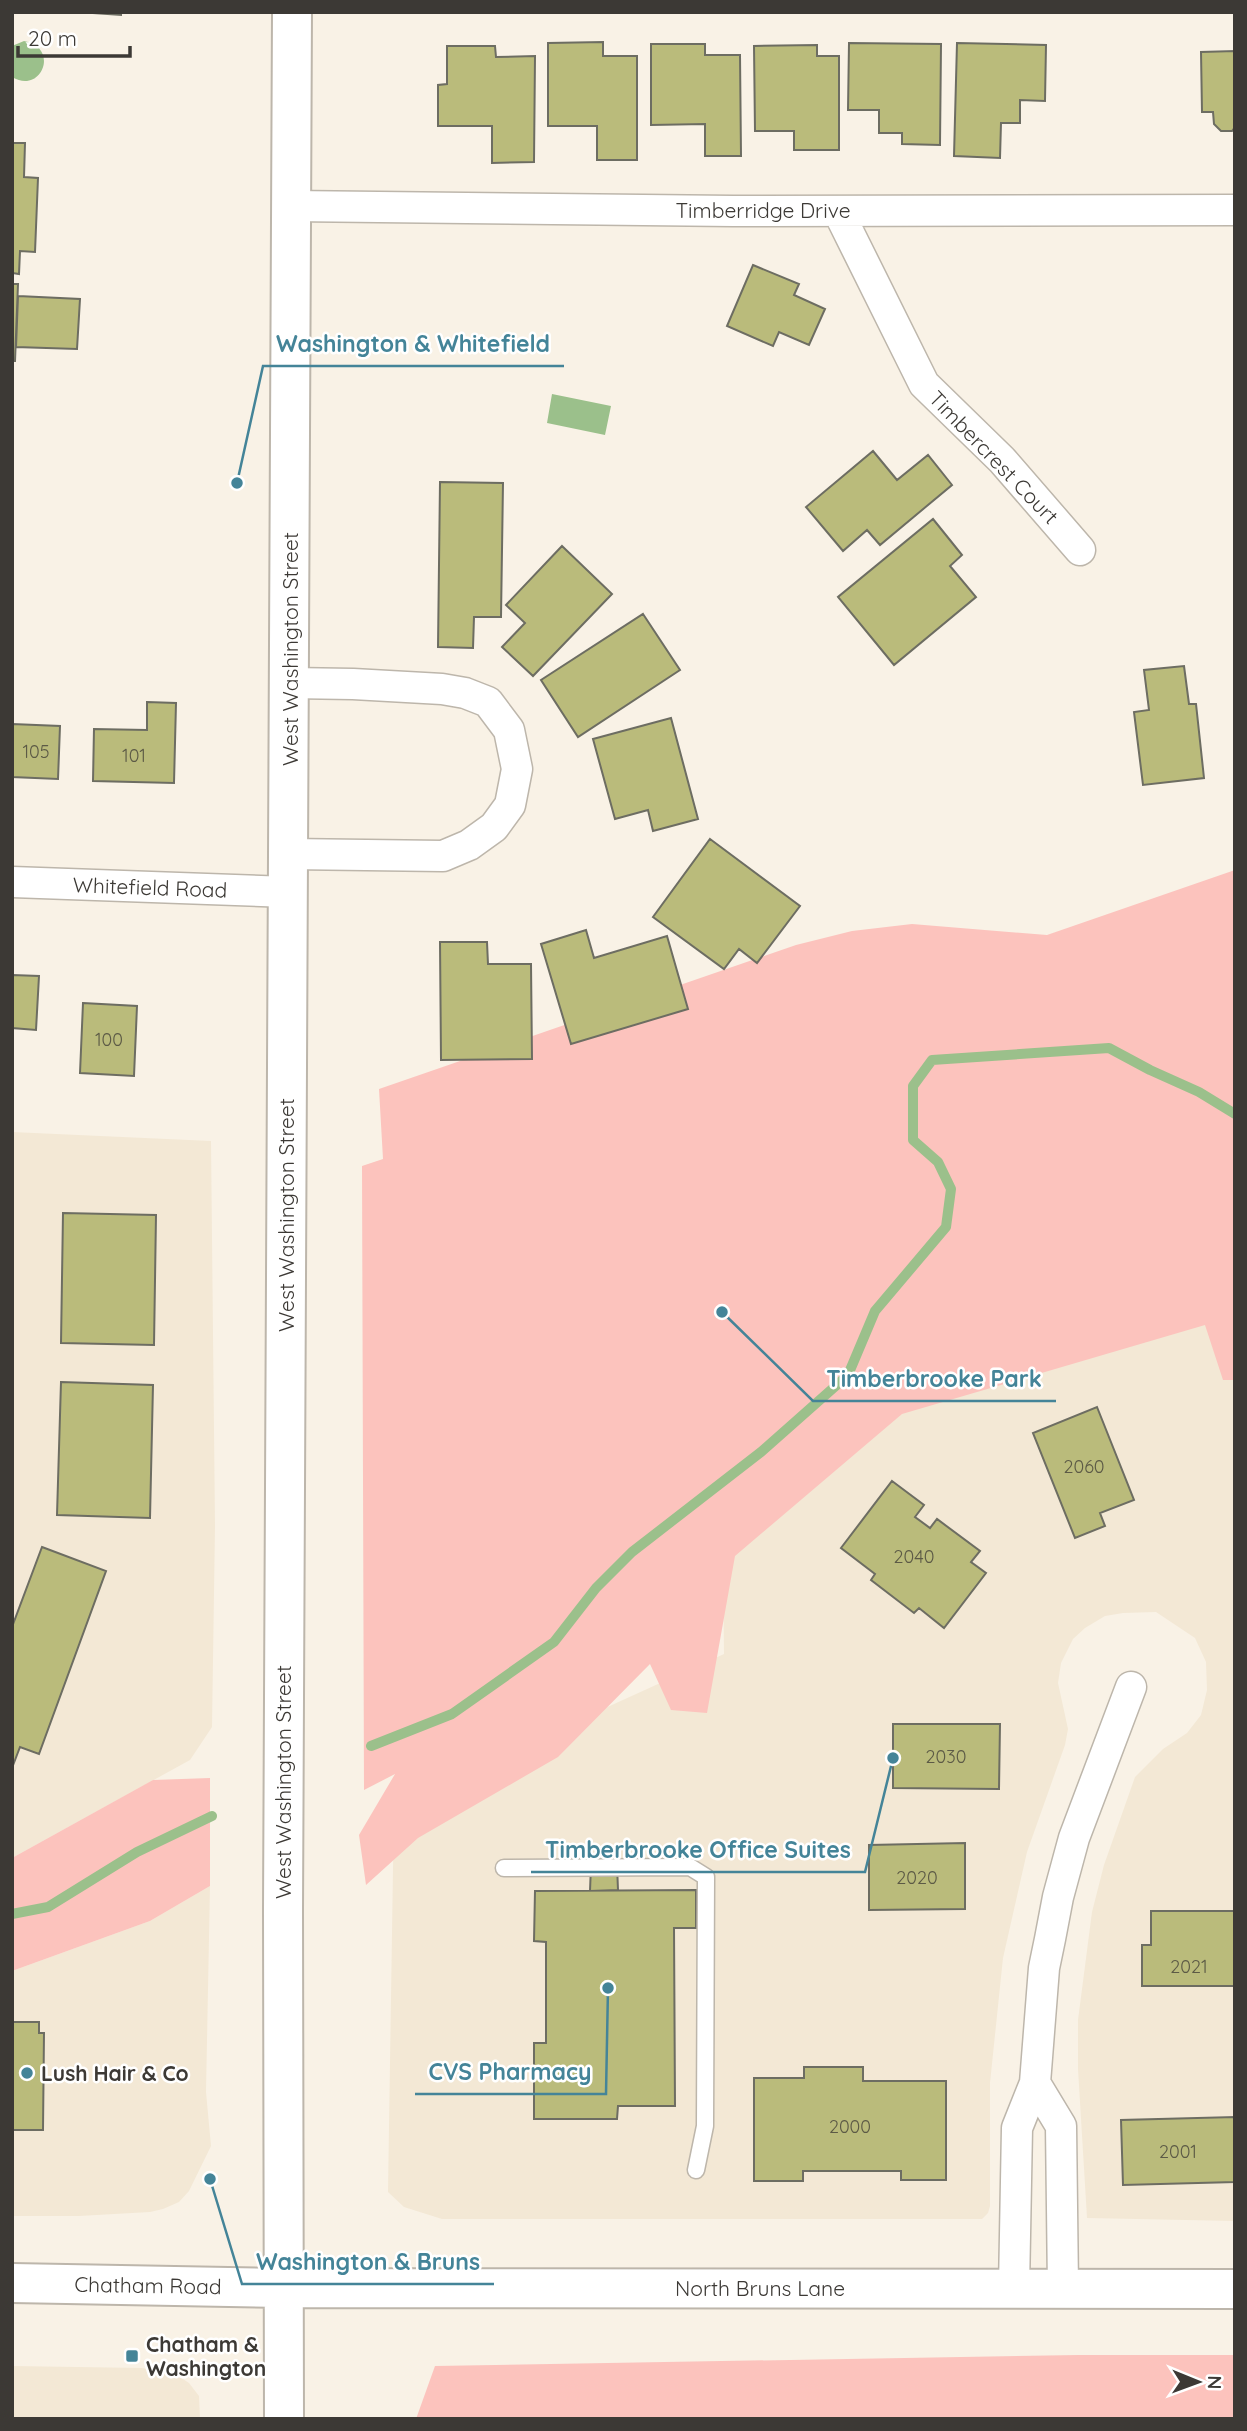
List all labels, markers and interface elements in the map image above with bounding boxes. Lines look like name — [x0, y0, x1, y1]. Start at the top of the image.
scale bar — [18, 14, 130, 58]
text: 20 m — [28, 25, 77, 51]
street label: Timberridge Drive — [675, 197, 851, 223]
callout: Washington & Whitefield — [263, 322, 564, 366]
text: Washington & Whitefield — [276, 329, 550, 358]
street label: Timbercrest Court — [924, 385, 1064, 529]
street label: West Washington Street — [277, 532, 303, 766]
house number: 105 — [22, 740, 50, 763]
house number: 101 — [122, 744, 146, 767]
street label: Whitefield Road — [72, 871, 228, 903]
house number: 100 — [95, 1028, 123, 1051]
street label: West Washington Street — [273, 1098, 299, 1332]
callout: Timberbrooke Park — [813, 1357, 1056, 1401]
text: Timberbrooke Park — [826, 1364, 1042, 1393]
house number: 2060 — [1063, 1455, 1105, 1478]
house number: 2040 — [894, 1545, 934, 1568]
street label: West Washington Street — [270, 1665, 296, 1899]
house number: 2030 — [926, 1745, 966, 1768]
callout: Timberbrooke Office Suites — [531, 1828, 865, 1872]
text: Timberbrooke Office Suites — [545, 1835, 851, 1864]
house number: 2020 — [896, 1866, 938, 1889]
house number: 2021 — [1170, 1955, 1208, 1978]
callout: CVS Pharmacy — [415, 2050, 606, 2094]
text: CVS Pharmacy — [429, 2057, 591, 2086]
place label: Lush Hair & Co — [41, 2060, 189, 2086]
marker: Lush Hair & Co — [19, 2065, 35, 2081]
house number: 2000 — [829, 2115, 871, 2138]
house number: 2001 — [1159, 2140, 1197, 2163]
callout: Washington & Bruns — [242, 2240, 494, 2284]
text: Washington & Bruns — [256, 2247, 480, 2276]
street label: Chatham Road — [74, 2271, 222, 2299]
street label: North Bruns Lane — [675, 2275, 845, 2301]
place label: Chatham & Washington — [146, 2331, 266, 2381]
north arrow — [1163, 2347, 1233, 2417]
marker: Chatham & Washington — [124, 2348, 140, 2364]
text: N — [1203, 2375, 1227, 2389]

